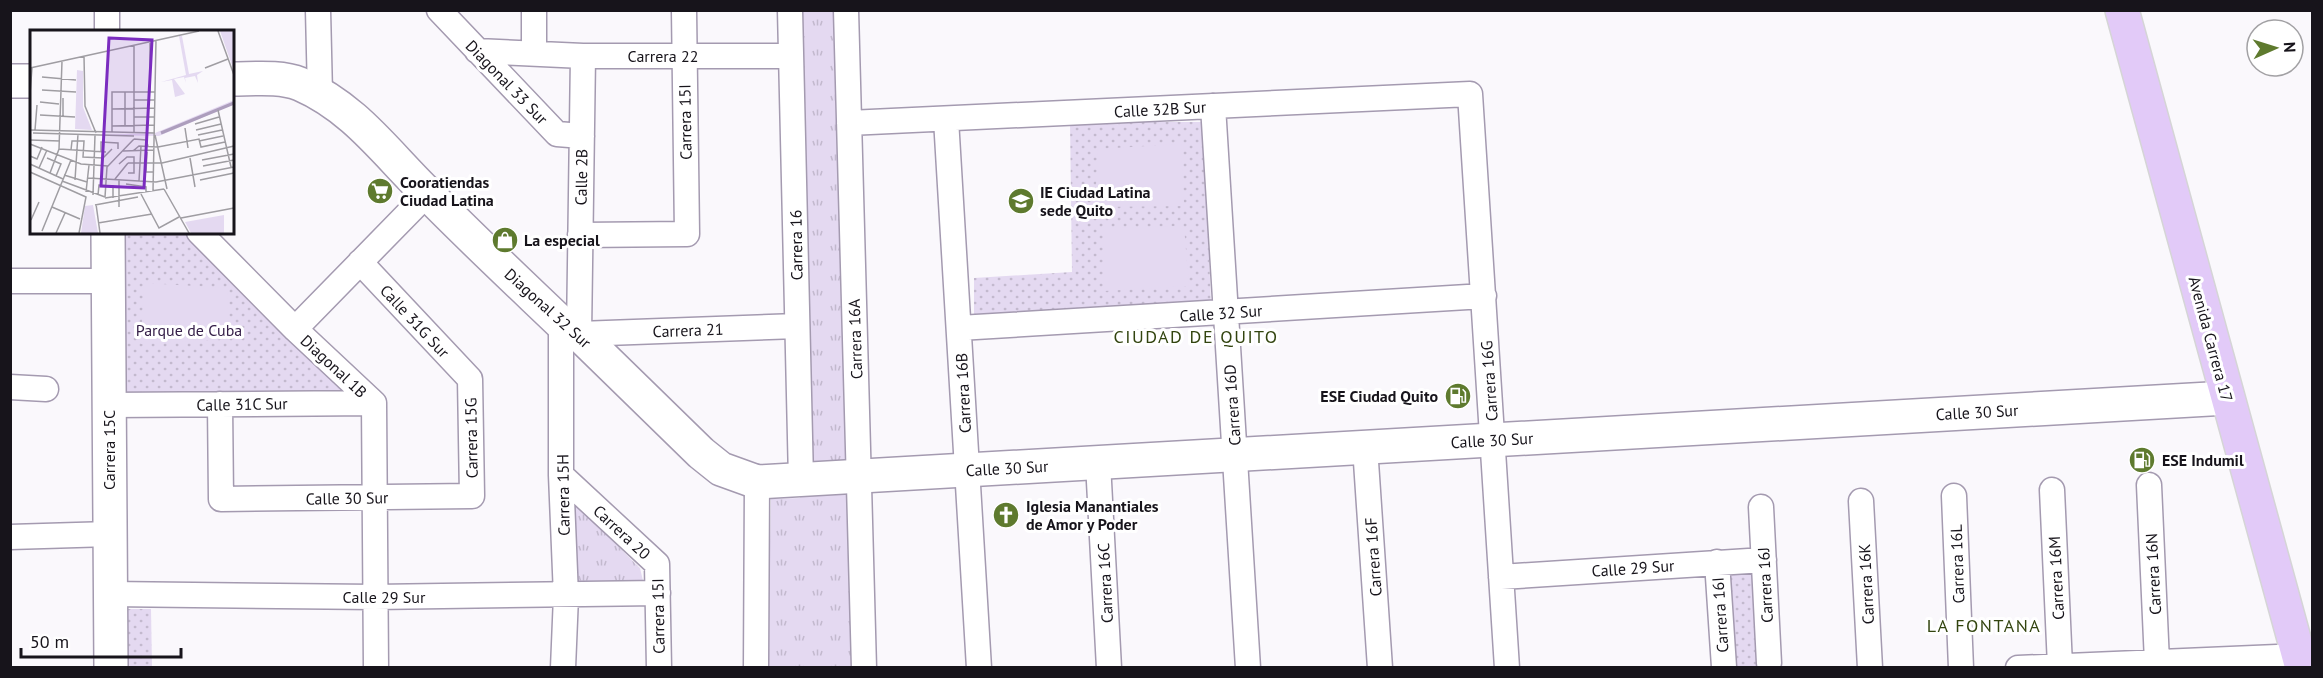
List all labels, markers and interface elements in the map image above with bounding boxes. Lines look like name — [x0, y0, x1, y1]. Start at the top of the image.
north arrow — [2245, 18, 2305, 78]
inset map — [30, 30, 234, 234]
street label: Diagonal 33 Sur — [462, 36, 553, 129]
text: N — [2280, 41, 2300, 53]
street label: Carrera 22 — [628, 46, 698, 66]
street label: Carrera 15I — [674, 84, 696, 160]
street label: Calle 32B Sur — [1113, 97, 1207, 121]
street label: Calle 2B — [571, 149, 591, 205]
place label: Cooratiendas Ciudad Latina — [400, 172, 494, 210]
supermarket icon: Cooratiendas Ciudad Latina — [365, 176, 395, 206]
place label: IE Ciudad Latina sede Quito — [1040, 182, 1151, 220]
school or university icon: IE Ciudad Latina sede Quito — [1006, 186, 1036, 216]
street label: Carrera 16 — [785, 209, 807, 281]
shop icon: La especial — [490, 225, 520, 255]
place label: La especial — [524, 230, 600, 250]
street label: Diagonal 32 Sur — [501, 264, 596, 353]
street label: Avenida Carrera 17 — [2185, 274, 2237, 404]
street label: Calle 31G Sur — [376, 280, 454, 362]
street label: Carrera 16A — [844, 298, 866, 379]
street label: Calle 32 Sur — [1179, 300, 1264, 326]
street label: Carrera 21 — [652, 319, 724, 341]
park label: Parque de Cuba — [136, 320, 242, 340]
district label: CIUDAD DE QUITO — [1113, 325, 1279, 348]
street label: Diagonal 1B — [297, 330, 371, 402]
street label: Carrera 16G — [1476, 340, 1502, 422]
street label: Carrera 16B — [951, 352, 975, 434]
street label: Carrera 16D — [1219, 364, 1245, 446]
fuel station icon: ESE Ciudad Quito — [1443, 381, 1473, 411]
place label: ESE Ciudad Quito — [1320, 386, 1438, 406]
street label: Calle 31C Sur — [196, 393, 288, 415]
street label: Carrera 15G — [460, 397, 482, 479]
street label: Calle 30 Sur — [1935, 400, 2019, 424]
street label: Carrera 15C — [99, 410, 119, 490]
street label: Calle 30 Sur — [1450, 428, 1534, 452]
fuel station icon: ESE Indumil — [2127, 445, 2157, 475]
place label: ESE Indumil — [2162, 450, 2244, 470]
street label: Carrera 15H — [552, 454, 574, 536]
street label: Calle 30 Sur — [965, 456, 1049, 480]
street label: Calle 30 Sur — [305, 487, 389, 509]
place label: Iglesia Manantiales de Amor y Poder — [1026, 496, 1159, 534]
church icon: Iglesia Manantiales de Amor y Poder — [991, 500, 1021, 530]
street label: Carrera 20 — [589, 501, 655, 564]
street label: Carrera 16F — [1360, 517, 1386, 597]
street label: Carrera 16L — [1946, 524, 1968, 604]
street label: Carrera 16N — [2141, 533, 2165, 615]
street label: Carrera 16M — [2044, 536, 2068, 620]
street label: Carrera 16C — [1093, 543, 1117, 623]
street label: Carrera 16K — [1854, 543, 1878, 625]
street label: Carrera 16J — [1753, 547, 1777, 623]
street label: Calle 29 Sur — [1591, 555, 1676, 581]
street label: Carrera 16I — [1707, 577, 1733, 653]
street label: Carrera 15I — [647, 578, 669, 654]
street label: Calle 29 Sur — [343, 587, 426, 607]
district label: LA FONTANA — [1927, 614, 2041, 637]
scale bar — [21, 621, 182, 659]
text: 50 m — [30, 630, 69, 653]

